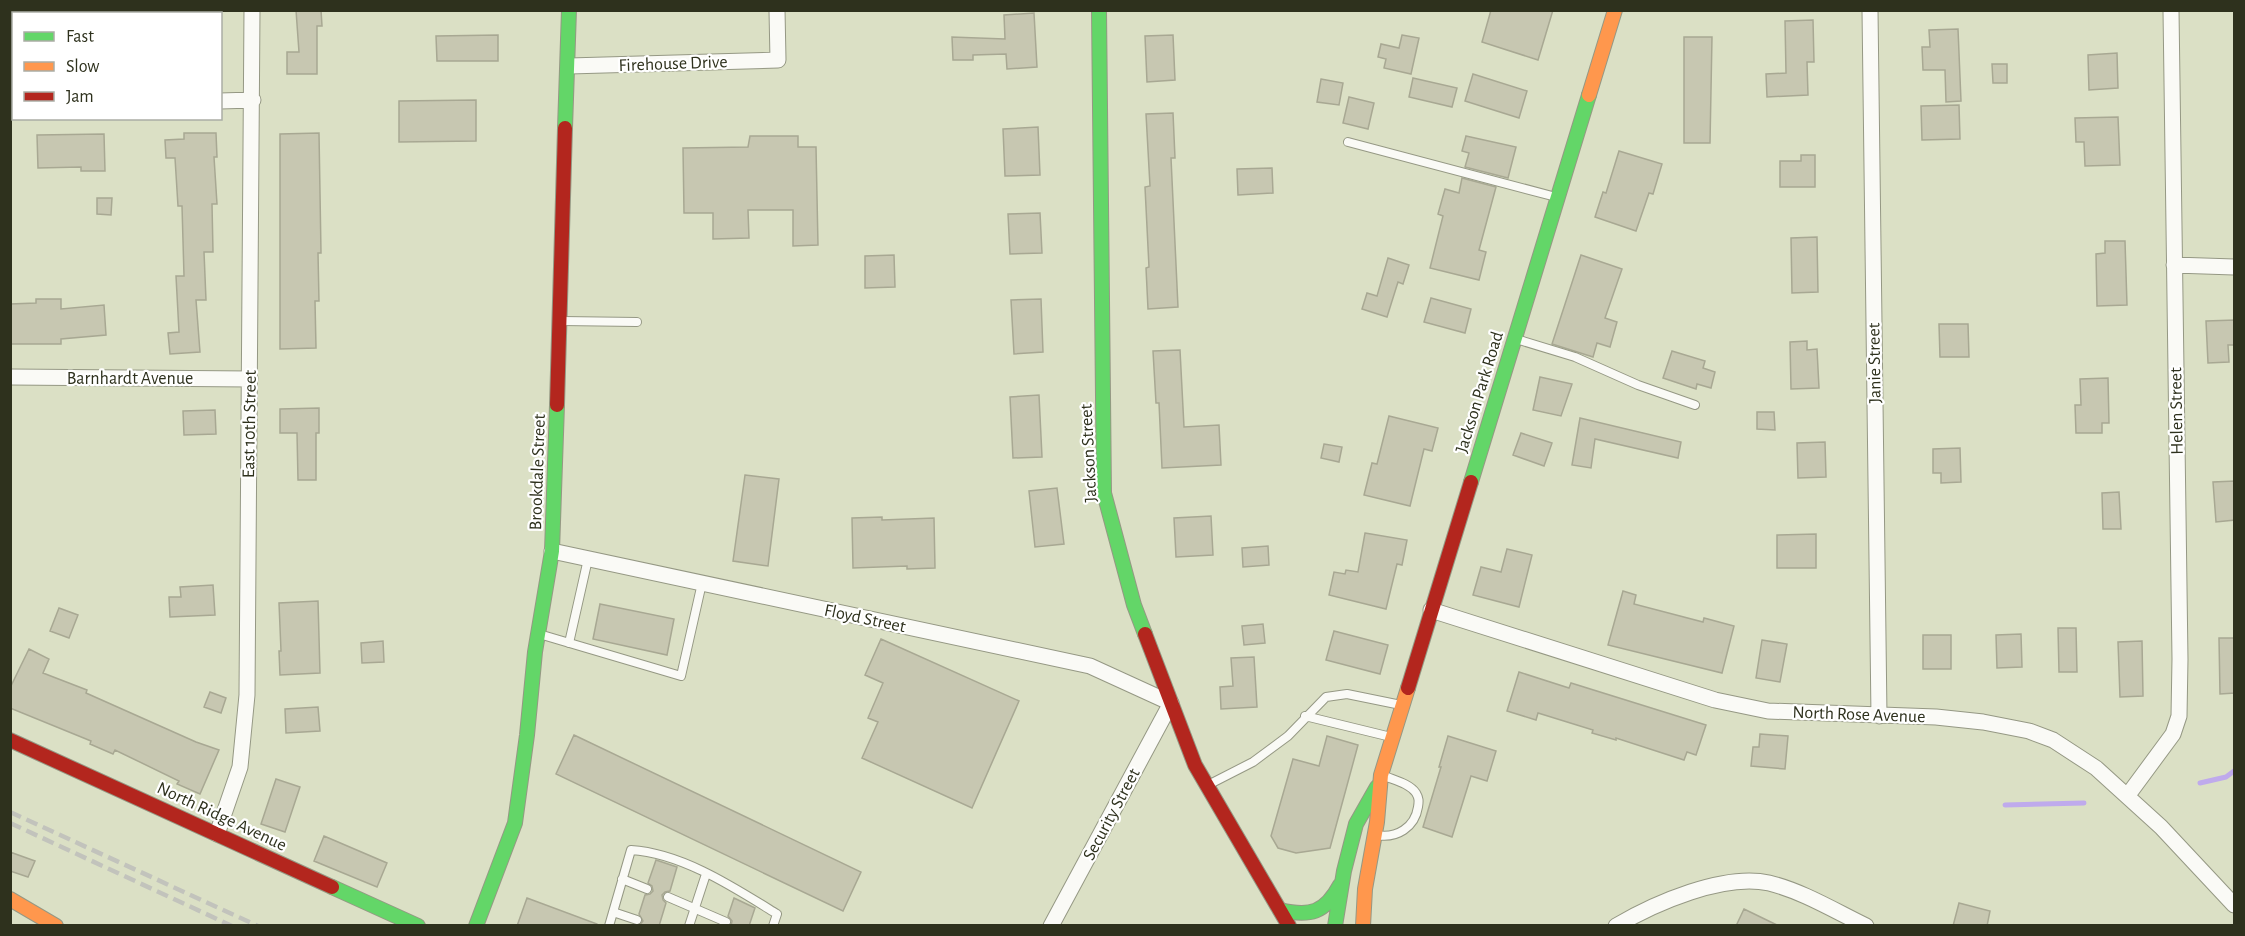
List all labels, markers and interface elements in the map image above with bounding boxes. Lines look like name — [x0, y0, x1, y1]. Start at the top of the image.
legend — [12, 12, 222, 120]
text: Fast — [66, 28, 94, 46]
street label: Firehouse Drive — [618, 53, 728, 75]
text: Slow — [66, 58, 99, 76]
text: Jam — [66, 88, 94, 106]
street label: Janie Street — [1865, 322, 1885, 403]
street label: Jackson Park Road — [1453, 329, 1507, 455]
street label: Helen Street — [2167, 367, 2187, 455]
street label: Barnhardt Avenue — [67, 370, 193, 388]
street label: East 10th Street — [240, 370, 260, 478]
street label: Jackson Street — [1077, 403, 1101, 503]
street label: Brookdale Street — [527, 413, 549, 531]
street label: Floyd Street — [822, 602, 907, 636]
street label: North Rose Avenue — [1792, 704, 1926, 726]
street label: Security Street — [1080, 765, 1144, 863]
street label: North Ridge Avenue — [154, 779, 289, 855]

